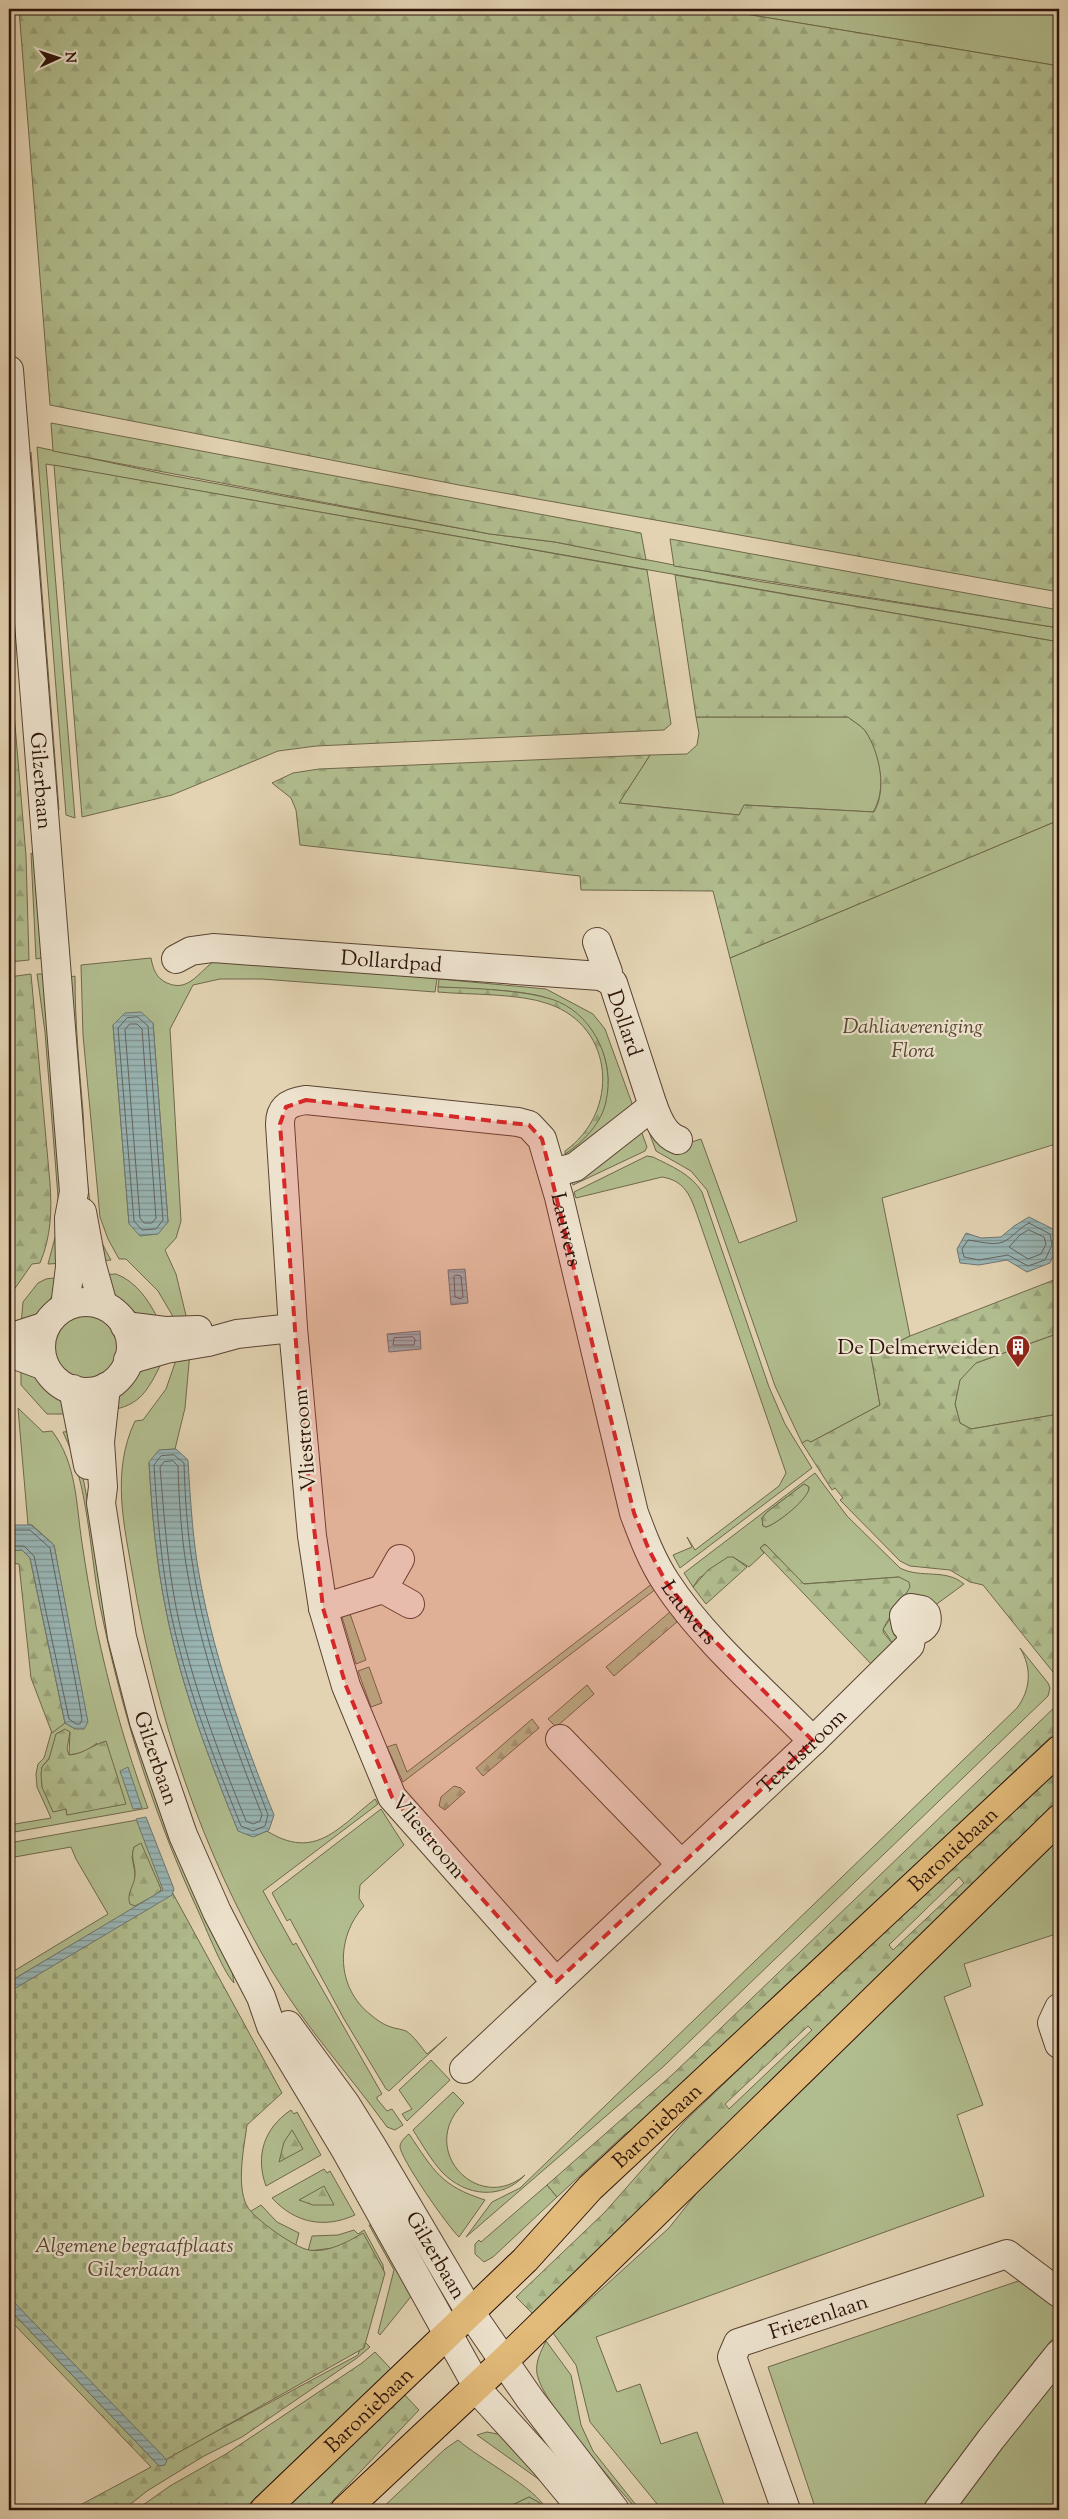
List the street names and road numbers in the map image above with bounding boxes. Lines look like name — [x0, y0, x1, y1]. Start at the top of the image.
street label: Gilzerbaan — [21, 731, 58, 831]
street label: Dollardpad — [339, 944, 443, 982]
street label: Dollard — [598, 986, 649, 1061]
street label: Lauwers — [541, 1190, 588, 1270]
street label: Vliestroom — [287, 1388, 325, 1492]
street label: Lauwers — [652, 1575, 723, 1653]
street label: Texelstroom — [752, 1702, 855, 1802]
street label: Gilzerbaan — [125, 1708, 185, 1810]
street label: Vliestroom — [383, 1789, 472, 1886]
street label: Baroniebaan — [903, 1801, 1006, 1900]
street label: Baroniebaan — [607, 2077, 710, 2177]
street label: Gilzerbaan — [397, 2206, 472, 2306]
street label: Friezenlaan — [765, 2288, 872, 2349]
street label: Baroniebaan — [319, 2361, 421, 2461]

